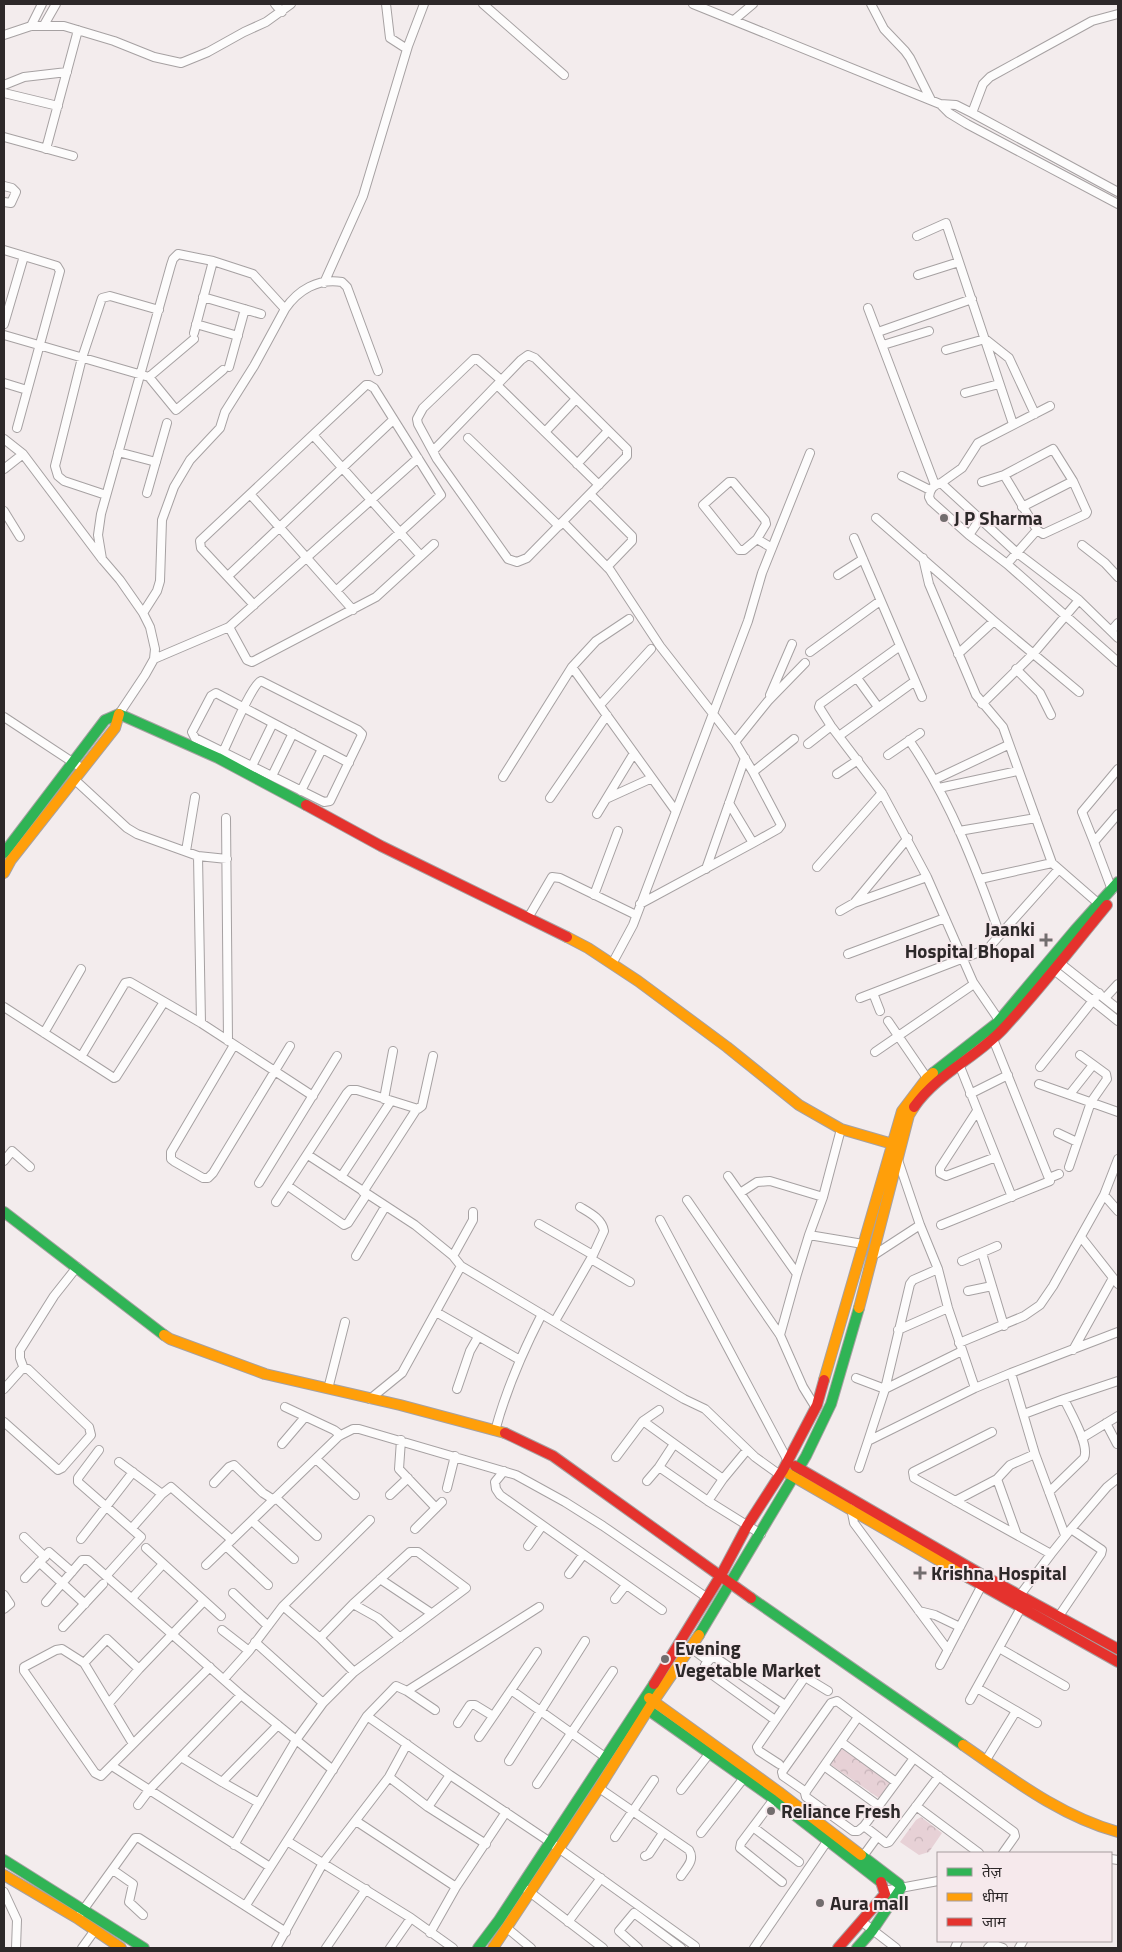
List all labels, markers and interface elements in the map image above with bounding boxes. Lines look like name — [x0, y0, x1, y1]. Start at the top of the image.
place label: J P Sharma — [954, 503, 1043, 532]
marker: J P Sharma — [938, 512, 950, 524]
place label: Jaanki Hospital Bhopal — [905, 914, 1035, 965]
marker: Jaanki Hospital Bhopal — [1039, 933, 1053, 947]
place label: Krishna Hospital — [931, 1558, 1067, 1587]
marker: Krishna Hospital — [913, 1566, 927, 1580]
place label: Evening Vegetable Market — [675, 1633, 821, 1684]
marker: Evening Vegetable Market — [659, 1653, 671, 1665]
place label: Reliance Fresh — [781, 1796, 901, 1825]
marker: Reliance Fresh — [765, 1805, 777, 1817]
legend — [937, 1852, 1112, 1942]
text: तेज़ — [982, 1860, 1003, 1883]
text: धीमा — [982, 1885, 1009, 1908]
place label: Aura mall — [830, 1888, 909, 1917]
marker: Aura mall — [814, 1897, 826, 1909]
text: जाम — [982, 1910, 1007, 1933]

